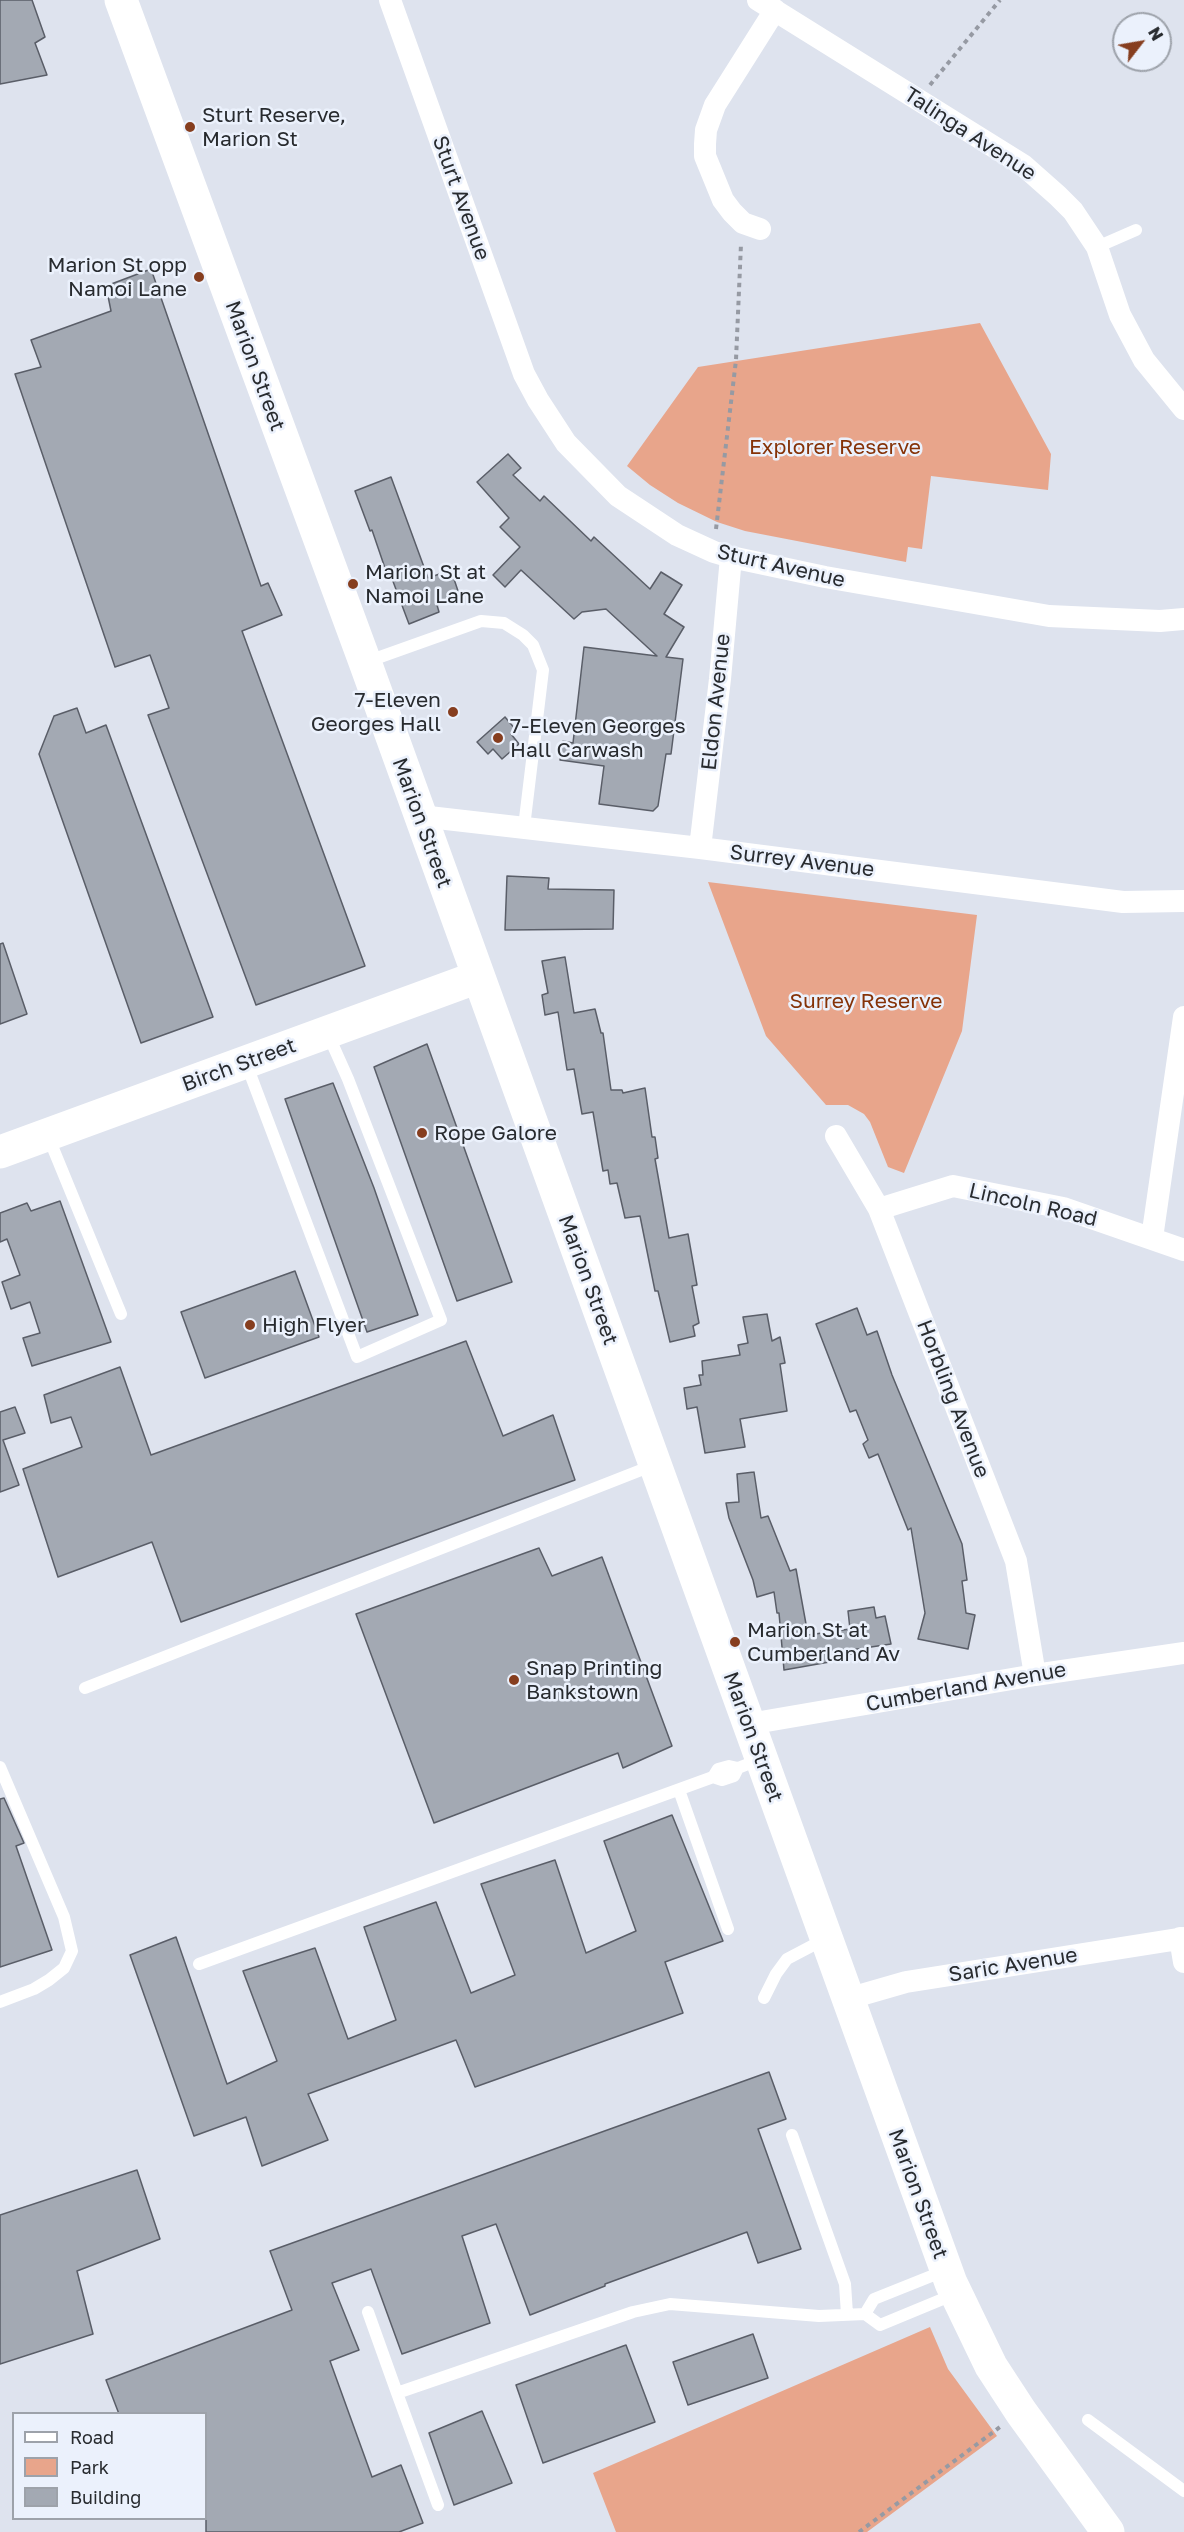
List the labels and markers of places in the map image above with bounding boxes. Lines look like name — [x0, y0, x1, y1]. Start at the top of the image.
place label: Sturt Reserve, Marion St — [202, 102, 346, 152]
marker: Sturt Reserve, Marion St — [183, 120, 197, 134]
place label: Marion St opp Namoi Lane — [47, 252, 187, 302]
marker: Marion St opp Namoi Lane — [192, 270, 206, 284]
place label: Marion St at Namoi Lane — [365, 559, 486, 609]
marker: Marion St at Namoi Lane — [346, 577, 360, 591]
place label: 7-Eleven Georges Hall — [311, 687, 441, 737]
marker: 7-Eleven Georges Hall — [446, 705, 460, 719]
place label: 7-Eleven Georges Hall Carwash — [510, 713, 686, 763]
marker: 7-Eleven Georges Hall Carwash — [491, 731, 505, 745]
place label: Rope Galore — [434, 1120, 557, 1146]
marker: Rope Galore — [415, 1126, 429, 1140]
place label: High Flyer — [262, 1312, 365, 1338]
marker: High Flyer — [243, 1318, 257, 1332]
place label: Marion St at Cumberland Av — [747, 1617, 900, 1667]
marker: Marion St at Cumberland Av — [728, 1635, 742, 1649]
place label: Snap Printing Bankstown — [526, 1655, 663, 1705]
marker: Snap Printing Bankstown — [507, 1673, 521, 1687]

